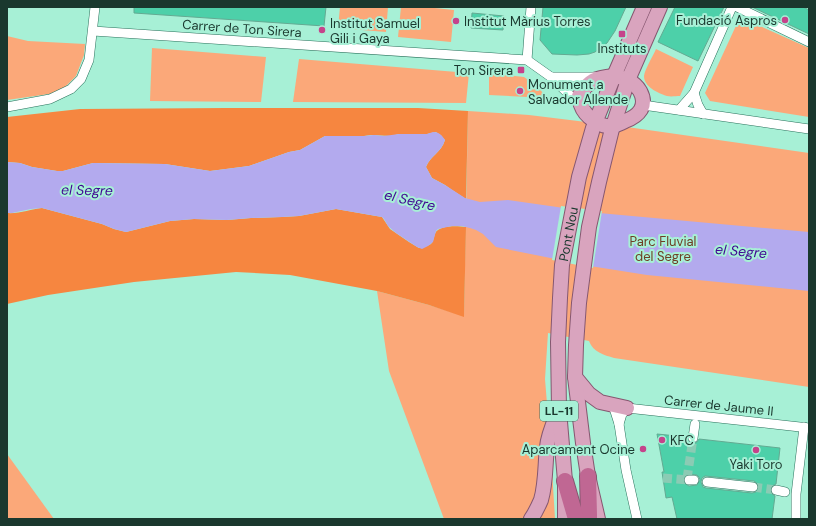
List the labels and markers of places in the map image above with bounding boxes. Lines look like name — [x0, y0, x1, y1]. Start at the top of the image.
place label: Fundació Aspros — [676, 12, 777, 29]
place label: Institut Màrius Torres — [464, 13, 591, 30]
place label: Institut Samuel Gili i Gaya — [330, 15, 420, 47]
marker: Fundació Aspros — [780, 15, 790, 25]
marker: Institut Màrius Torres — [451, 16, 461, 26]
marker: Institut Samuel Gili i Gaya — [317, 25, 327, 35]
marker: Instituts — [617, 29, 627, 39]
place label: Instituts — [597, 40, 647, 57]
place label: Ton Sirera — [454, 62, 513, 79]
marker: Ton Sirera — [516, 65, 526, 75]
place label: Monument a Salvador Allende — [528, 76, 628, 108]
marker: Monument a Salvador Allende — [515, 86, 525, 96]
place label: KFC — [670, 432, 694, 449]
marker: KFC — [657, 435, 667, 445]
place label: Aparcament Ocine — [522, 441, 635, 458]
marker: Aparcament Ocine — [638, 444, 648, 454]
marker: Yaki Toro — [751, 445, 761, 455]
place label: Yaki Toro — [730, 456, 783, 473]

